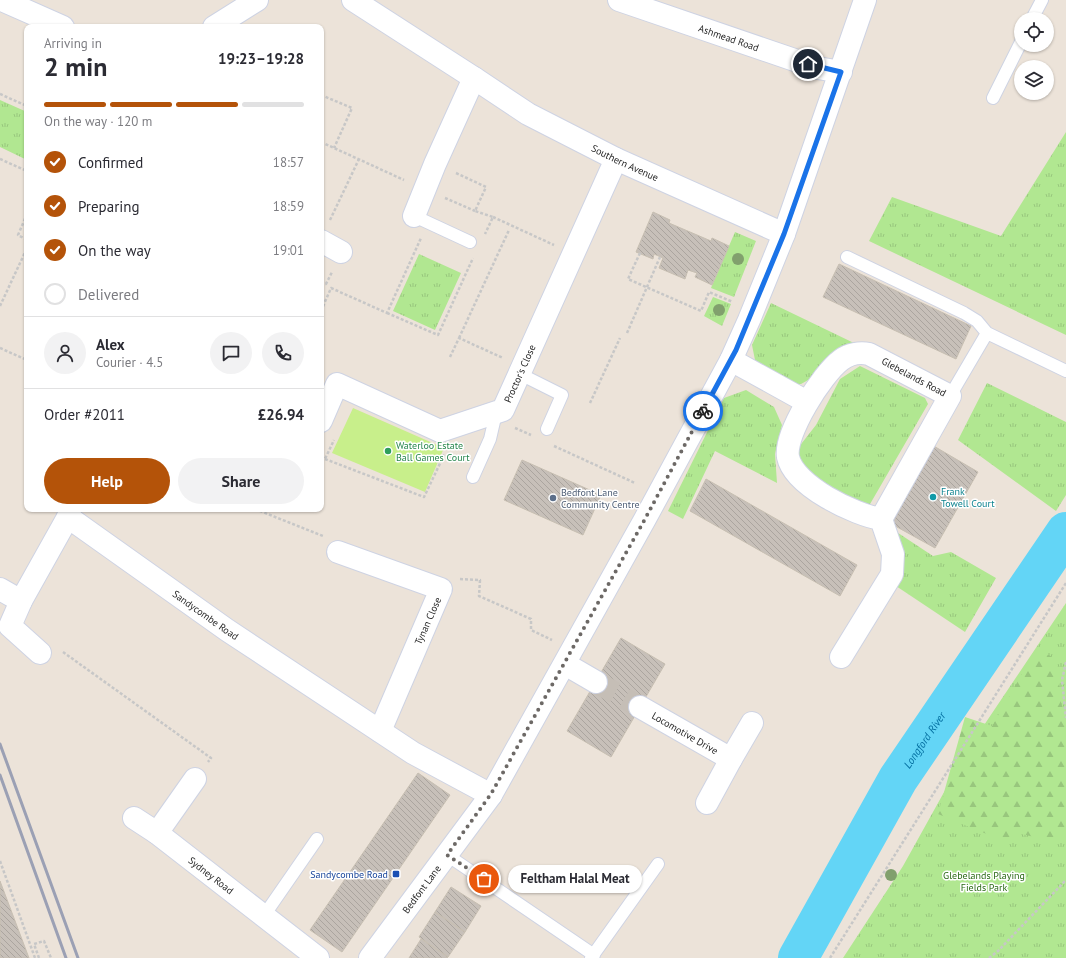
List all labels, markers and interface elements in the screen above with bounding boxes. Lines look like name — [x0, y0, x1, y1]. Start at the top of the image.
map controls — [1014, 12, 1054, 100]
button: locate — [1014, 12, 1054, 52]
street label: Ashmead Road — [697, 21, 761, 54]
text: Arriving in — [44, 35, 102, 52]
pin — [791, 47, 825, 81]
text: 19:23–19:28 — [218, 49, 304, 68]
text: 2 min — [44, 50, 107, 83]
icon: home — [797, 53, 819, 75]
button: layers — [1014, 60, 1054, 100]
text: On the way · 120 m — [44, 113, 152, 130]
street label: Southern Avenue — [589, 141, 661, 184]
icon: check — [44, 151, 66, 173]
text: Confirmed — [78, 153, 143, 172]
text: 18:57 — [273, 154, 304, 171]
icon: check — [44, 195, 66, 217]
text: Preparing — [78, 197, 140, 216]
text: 18:59 — [273, 198, 304, 215]
icon: check — [44, 239, 66, 261]
text: On the way — [78, 241, 151, 260]
text: 19:01 — [273, 242, 304, 259]
text: Delivered — [78, 285, 139, 304]
button: person — [44, 332, 86, 374]
button: chat — [210, 332, 252, 374]
button: phone — [262, 332, 304, 374]
text: Alex — [96, 335, 125, 354]
street label: Proctor's Close — [501, 342, 538, 405]
text: Courier · 4.5 — [96, 354, 163, 371]
street label: Glebelands Road — [879, 355, 949, 399]
courier — [683, 391, 723, 431]
icon: bike — [692, 400, 714, 422]
text: Order #2011 — [44, 405, 125, 424]
text: £26.94 — [258, 405, 304, 424]
place label: Waterloo Estate Ball Games Court — [396, 439, 470, 464]
marker: Waterloo Estate Ball Games Court — [383, 446, 393, 456]
button: Help — [44, 458, 170, 504]
button: Share — [178, 458, 304, 504]
place label: Frank Towell Court — [941, 485, 995, 510]
place label: Bedfont Lane Community Centre — [561, 486, 640, 511]
marker: Frank Towell Court — [928, 492, 938, 502]
marker: Bedfont Lane Community Centre — [548, 493, 558, 503]
street label: Sandycombe Road — [170, 587, 241, 643]
street label: Tynan Close — [412, 595, 444, 647]
water label: Longford River — [900, 708, 949, 771]
street label: Locomotive Drive — [650, 709, 721, 757]
street label: Sydney Road — [186, 853, 236, 897]
street label: Bedfont Lane — [399, 862, 443, 916]
pin — [467, 862, 501, 896]
callout: Feltham Halal Meat — [508, 865, 642, 893]
place label: Sandycombe Road — [310, 868, 388, 881]
icon: bag — [473, 868, 495, 890]
marker: Sandycombe Road — [391, 869, 401, 879]
park label: Glebelands Playing Fields Park — [943, 869, 1025, 894]
text: Feltham Halal Meat — [520, 870, 630, 887]

